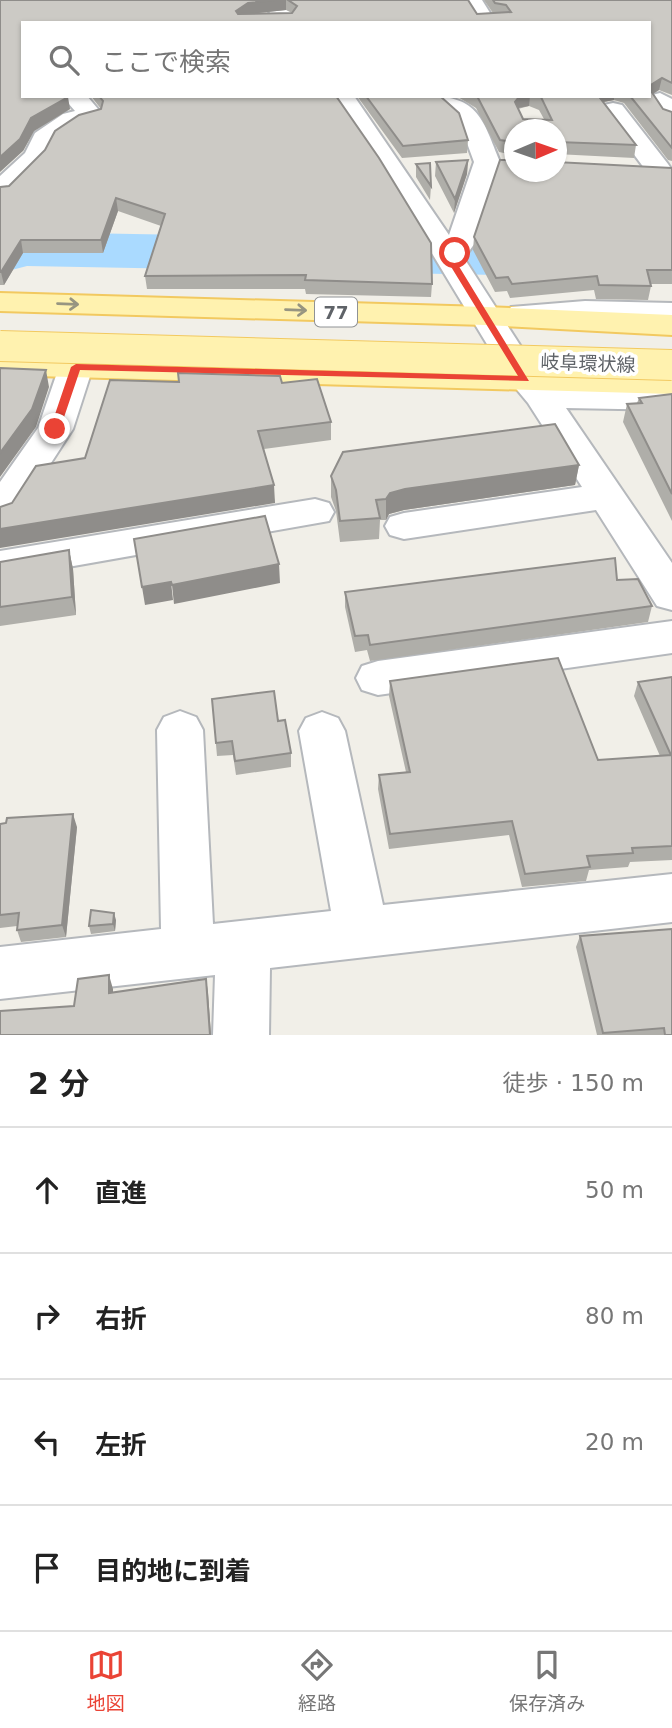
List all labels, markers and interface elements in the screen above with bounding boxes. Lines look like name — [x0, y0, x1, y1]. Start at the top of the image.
search box — [21, 21, 651, 98]
icon: search — [45, 41, 83, 79]
text: ここで検索 — [101, 47, 231, 77]
north arrow — [504, 119, 567, 182]
route start — [439, 237, 470, 268]
one-way arrow — [56, 297, 79, 310]
road number: 77 — [315, 298, 357, 326]
one-way arrow — [284, 304, 307, 317]
street label: 岐阜環状線 — [540, 350, 636, 376]
route end — [39, 413, 70, 444]
text: 2 分 — [28, 1066, 89, 1101]
text: 徒歩 · 150 m — [502, 1070, 644, 1096]
icon: ahead — [28, 1171, 66, 1209]
text: 50 m — [585, 1177, 644, 1203]
text: 直進 — [95, 1178, 147, 1208]
icon: right — [28, 1297, 66, 1335]
text: 80 m — [585, 1303, 644, 1329]
text: 右折 — [95, 1304, 147, 1334]
icon: left — [28, 1423, 66, 1461]
text: 20 m — [585, 1429, 644, 1455]
text: 左折 — [95, 1430, 147, 1460]
icon: arrive — [28, 1549, 66, 1587]
text: 目的地に到着 — [95, 1556, 251, 1586]
tab: 地図 — [87, 1646, 125, 1715]
tab: 経路 — [298, 1646, 336, 1715]
tab: 保存済み — [509, 1646, 585, 1715]

